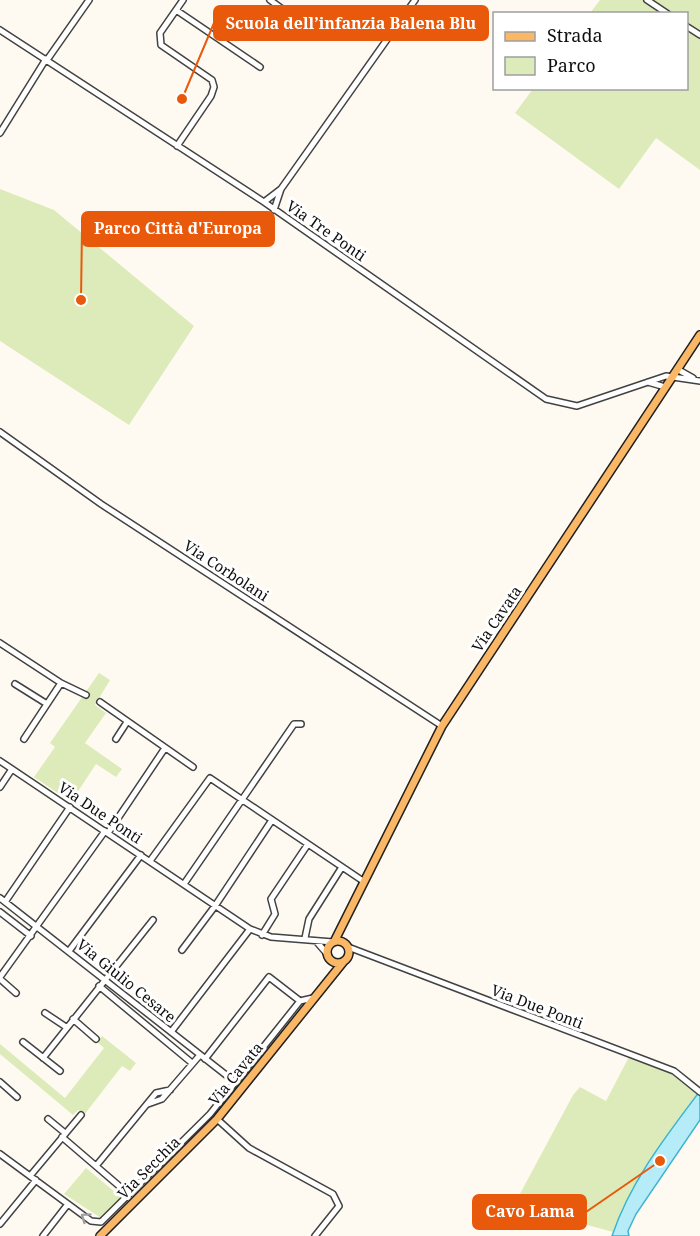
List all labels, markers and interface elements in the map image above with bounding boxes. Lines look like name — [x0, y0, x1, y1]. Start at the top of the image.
callout: Scuola dell’infanzia Balena Blu — [214, 6, 488, 40]
text: Scuola dell’infanzia Balena Blu — [226, 12, 477, 34]
legend — [493, 12, 688, 90]
text: Strada — [547, 23, 603, 47]
text: Parco — [547, 53, 596, 77]
street label: Via Tre Ponti — [283, 195, 371, 265]
callout: Parco Città d'Europa — [82, 212, 274, 246]
text: Parco Città d'Europa — [94, 217, 262, 239]
street label: Via Corbolani — [180, 535, 273, 605]
street label: Via Cavata — [467, 581, 526, 655]
street label: Via Due Ponti — [55, 777, 147, 848]
street label: Via Giulio Cesare — [73, 934, 180, 1026]
street label: Via Due Ponti — [488, 979, 586, 1033]
street label: Via Cavata — [204, 1038, 267, 1109]
street label: Via Secchia — [113, 1132, 184, 1203]
callout: Cavo Lama — [473, 1195, 586, 1229]
text: Cavo Lama — [485, 1200, 575, 1222]
one-way arrow — [81, 1213, 92, 1224]

